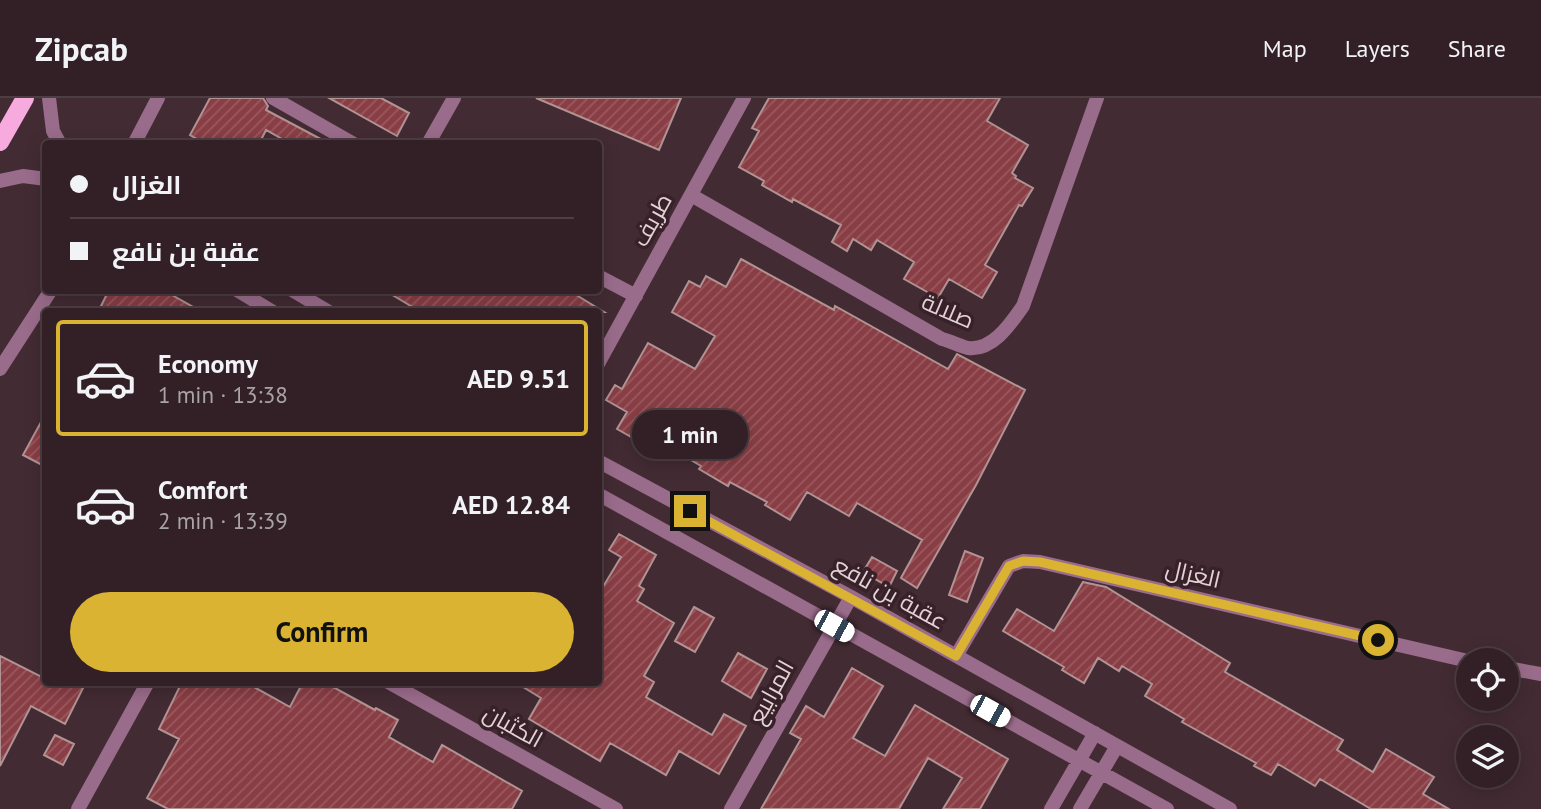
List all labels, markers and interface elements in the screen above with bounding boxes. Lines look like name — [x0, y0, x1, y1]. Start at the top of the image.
text: Zipcab — [35, 27, 128, 70]
text: Map — [1263, 33, 1307, 64]
text: Layers — [1345, 33, 1410, 64]
text: Share — [1448, 33, 1506, 64]
text: الغزال — [112, 168, 181, 201]
street label: طريف — [625, 188, 678, 251]
text: عقبة بن نافع — [112, 235, 260, 268]
street label: صلالة — [918, 287, 979, 334]
icon: car — [74, 347, 137, 410]
text: Economy — [158, 347, 258, 380]
text: AED 9.51 — [467, 362, 570, 395]
text: 1 min · 13:38 — [158, 380, 288, 409]
callout: 1 min — [632, 410, 748, 458]
text: 1 min — [662, 420, 718, 449]
icon: car — [74, 473, 137, 536]
text: Comfort — [158, 473, 248, 506]
text: AED 12.84 — [452, 488, 570, 521]
route end — [674, 495, 706, 527]
text: 2 min · 13:39 — [158, 506, 288, 535]
street label: عقبة بن نافع — [828, 550, 952, 637]
street label: الغزال — [1163, 553, 1223, 594]
button: Confirm — [70, 592, 574, 672]
car — [811, 607, 858, 645]
route start — [1362, 624, 1394, 656]
map controls — [1456, 648, 1519, 788]
button: locate — [1456, 648, 1519, 711]
street label: المرابيع — [741, 655, 802, 730]
car — [967, 692, 1014, 730]
street label: الكثبان — [479, 698, 548, 754]
button: layers — [1456, 725, 1519, 788]

